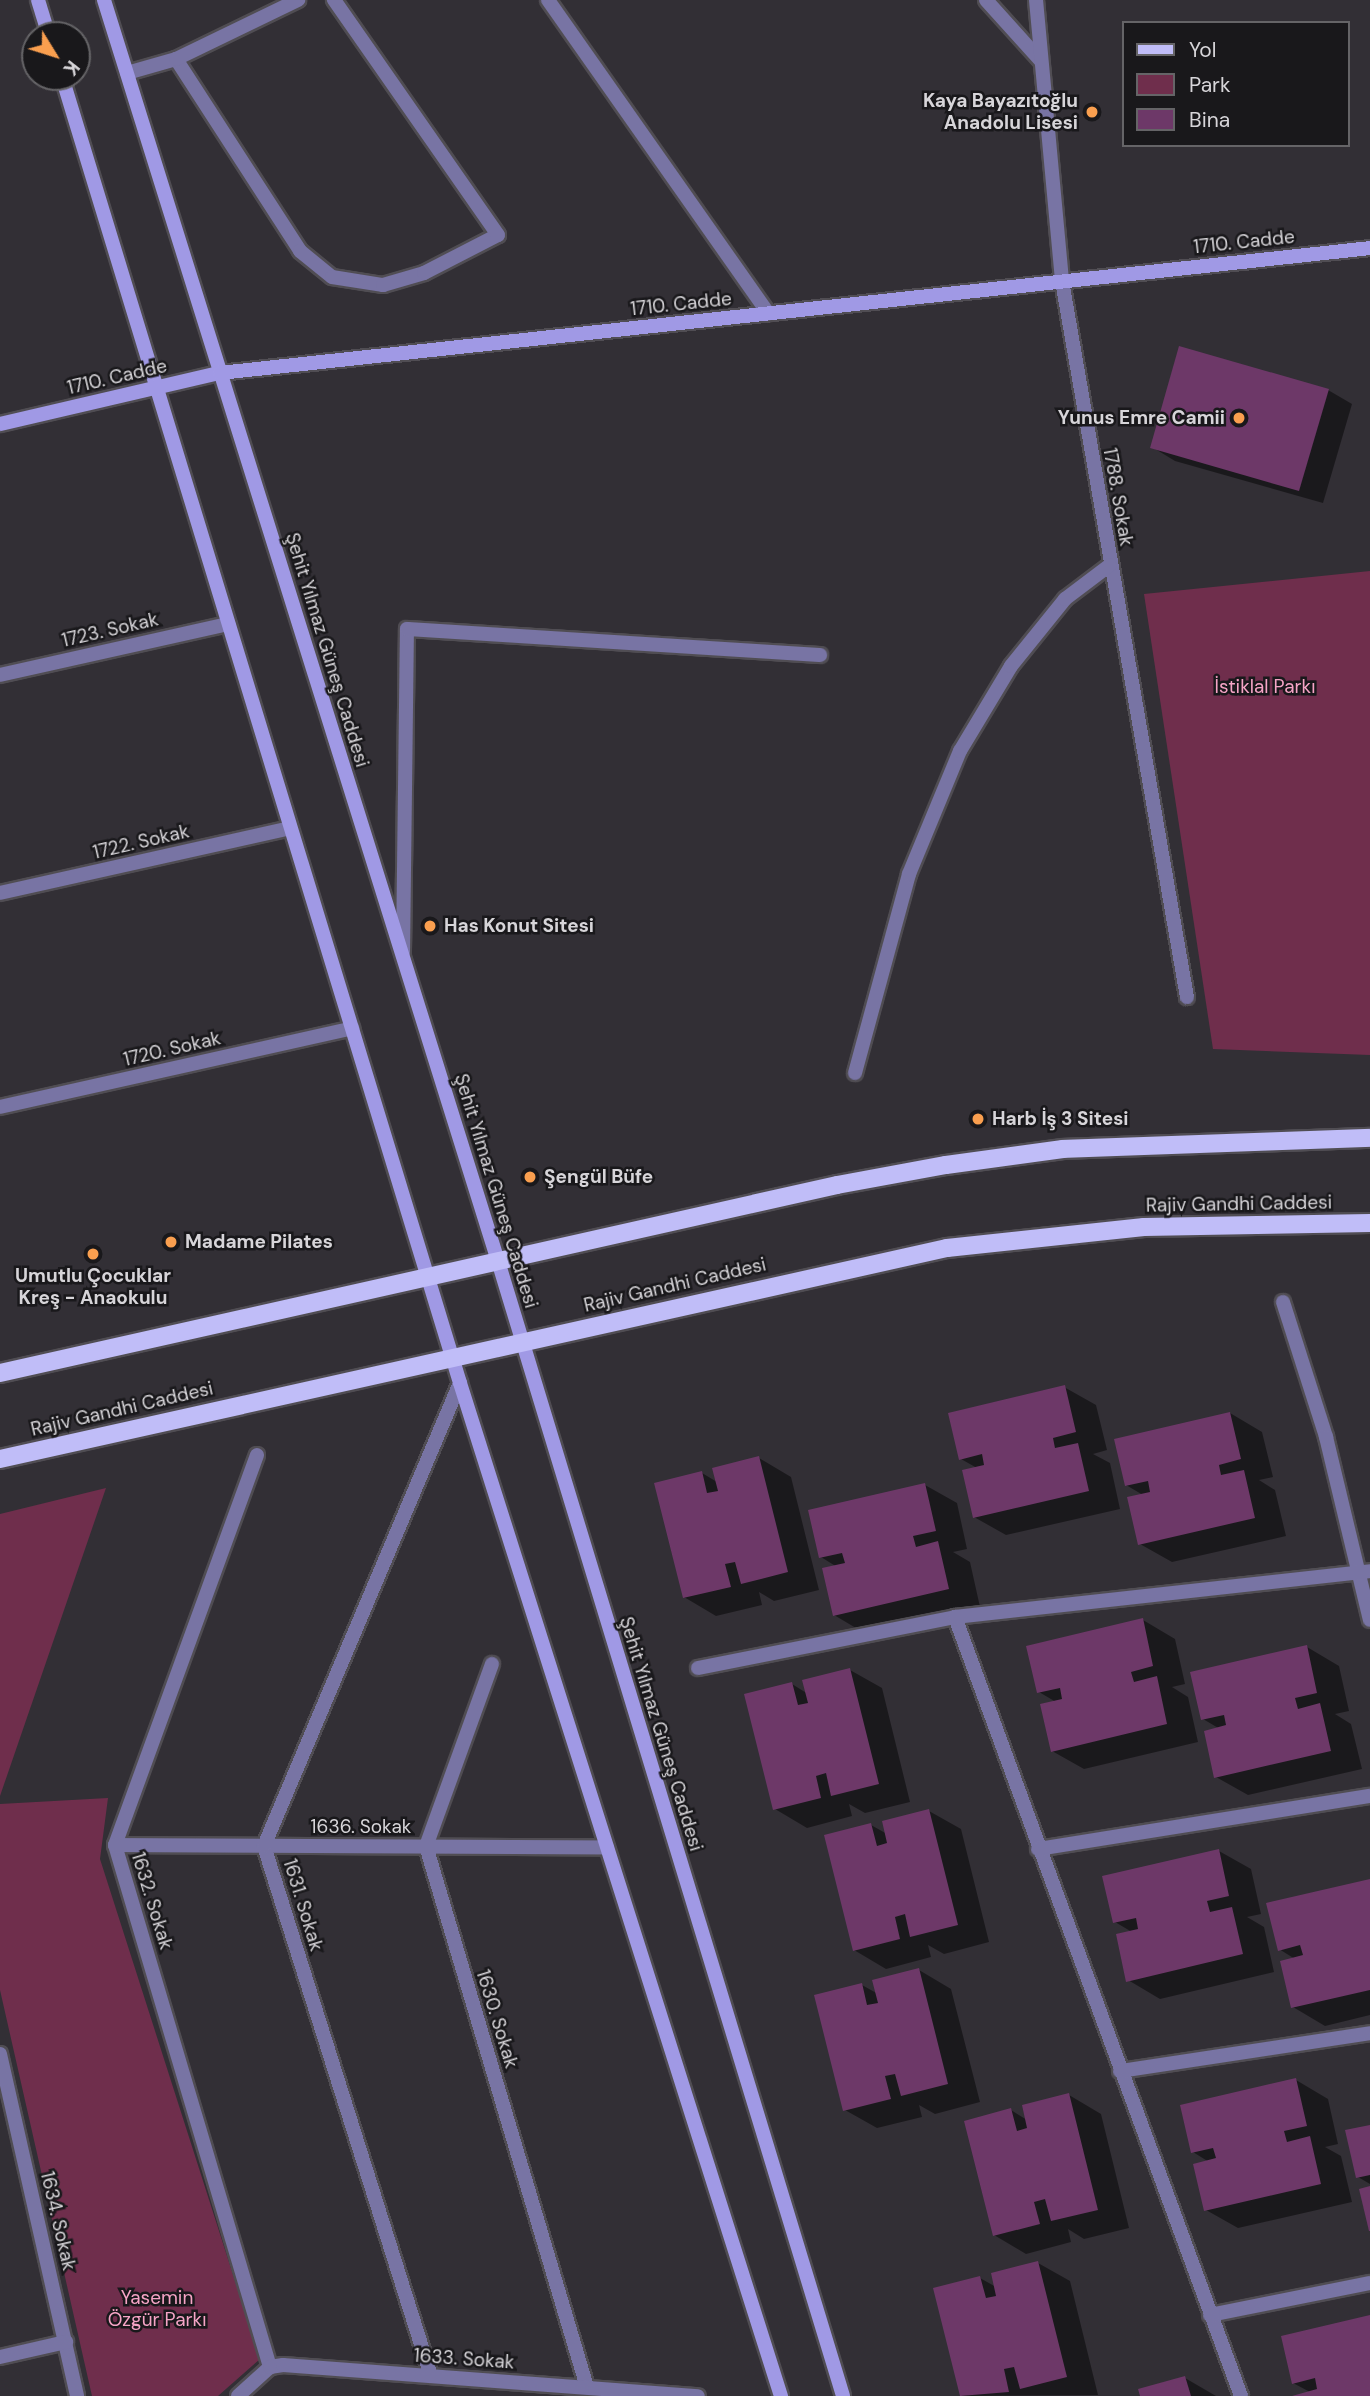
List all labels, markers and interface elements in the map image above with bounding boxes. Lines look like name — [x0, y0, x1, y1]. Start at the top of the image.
north arrow — [21, 21, 91, 91]
legend — [1122, 21, 1349, 147]
text: Yol — [1189, 36, 1217, 64]
text: K — [58, 55, 85, 81]
text: Park — [1189, 71, 1230, 99]
place label: Kaya Bayazıtoğlu Anadolu Lisesi — [923, 90, 1078, 134]
marker: Kaya Bayazıtoğlu Anadolu Lisesi — [1084, 104, 1100, 120]
text: Bina — [1189, 106, 1230, 134]
street label: 1710. Cadde — [1192, 225, 1296, 259]
street label: 1710. Cadde — [629, 287, 733, 321]
street label: 1710. Cadde — [65, 354, 169, 400]
place label: Yunus Emre Camii — [1058, 407, 1225, 429]
marker: Yunus Emre Camii — [1231, 410, 1247, 426]
street label: 1788. Sokak — [1098, 446, 1138, 548]
street label: Şehit Yılmaz Güneş Caddesi — [280, 530, 374, 770]
street label: 1723. Sokak — [60, 608, 160, 652]
park label: İstiklal Parkı — [1215, 676, 1315, 698]
street label: 1722. Sokak — [91, 820, 191, 864]
place label: Has Konut Sitesi — [444, 915, 594, 937]
marker: Has Konut Sitesi — [422, 918, 438, 934]
street label: 1720. Sokak — [121, 1027, 223, 1071]
street label: Şehit Yılmaz Güneş Caddesi — [449, 1071, 543, 1311]
place label: Harb İş 3 Sitesi — [992, 1108, 1128, 1130]
marker: Harb İş 3 Sitesi — [970, 1111, 986, 1127]
place label: Şengül Büfe — [544, 1166, 653, 1188]
marker: Şengül Büfe — [522, 1169, 538, 1185]
street label: Rajiv Gandhi Caddesi — [1146, 1191, 1332, 1217]
place label: Madame Pilates — [185, 1231, 333, 1253]
marker: Madame Pilates — [163, 1234, 179, 1250]
marker: Umutlu Çocuklar Kreş - Anaokulu — [85, 1246, 101, 1262]
street label: Rajiv Gandhi Caddesi — [582, 1253, 768, 1317]
place label: Umutlu Çocuklar Kreş - Anaokulu — [15, 1265, 171, 1309]
street label: Rajiv Gandhi Caddesi — [29, 1377, 215, 1441]
street label: Şehit Yılmaz Güneş Caddesi — [614, 1614, 708, 1854]
street label: 1636. Sokak — [311, 1816, 411, 1838]
street label: 1632. Sokak — [126, 1850, 178, 1952]
street label: 1631. Sokak — [278, 1856, 328, 1954]
street label: 1630. Sokak — [471, 1967, 523, 2071]
street label: 1634. Sokak — [36, 2169, 80, 2273]
park label: Yasemin Özgür Parkı — [108, 2287, 206, 2331]
street label: 1633. Sokak — [413, 2344, 515, 2374]

